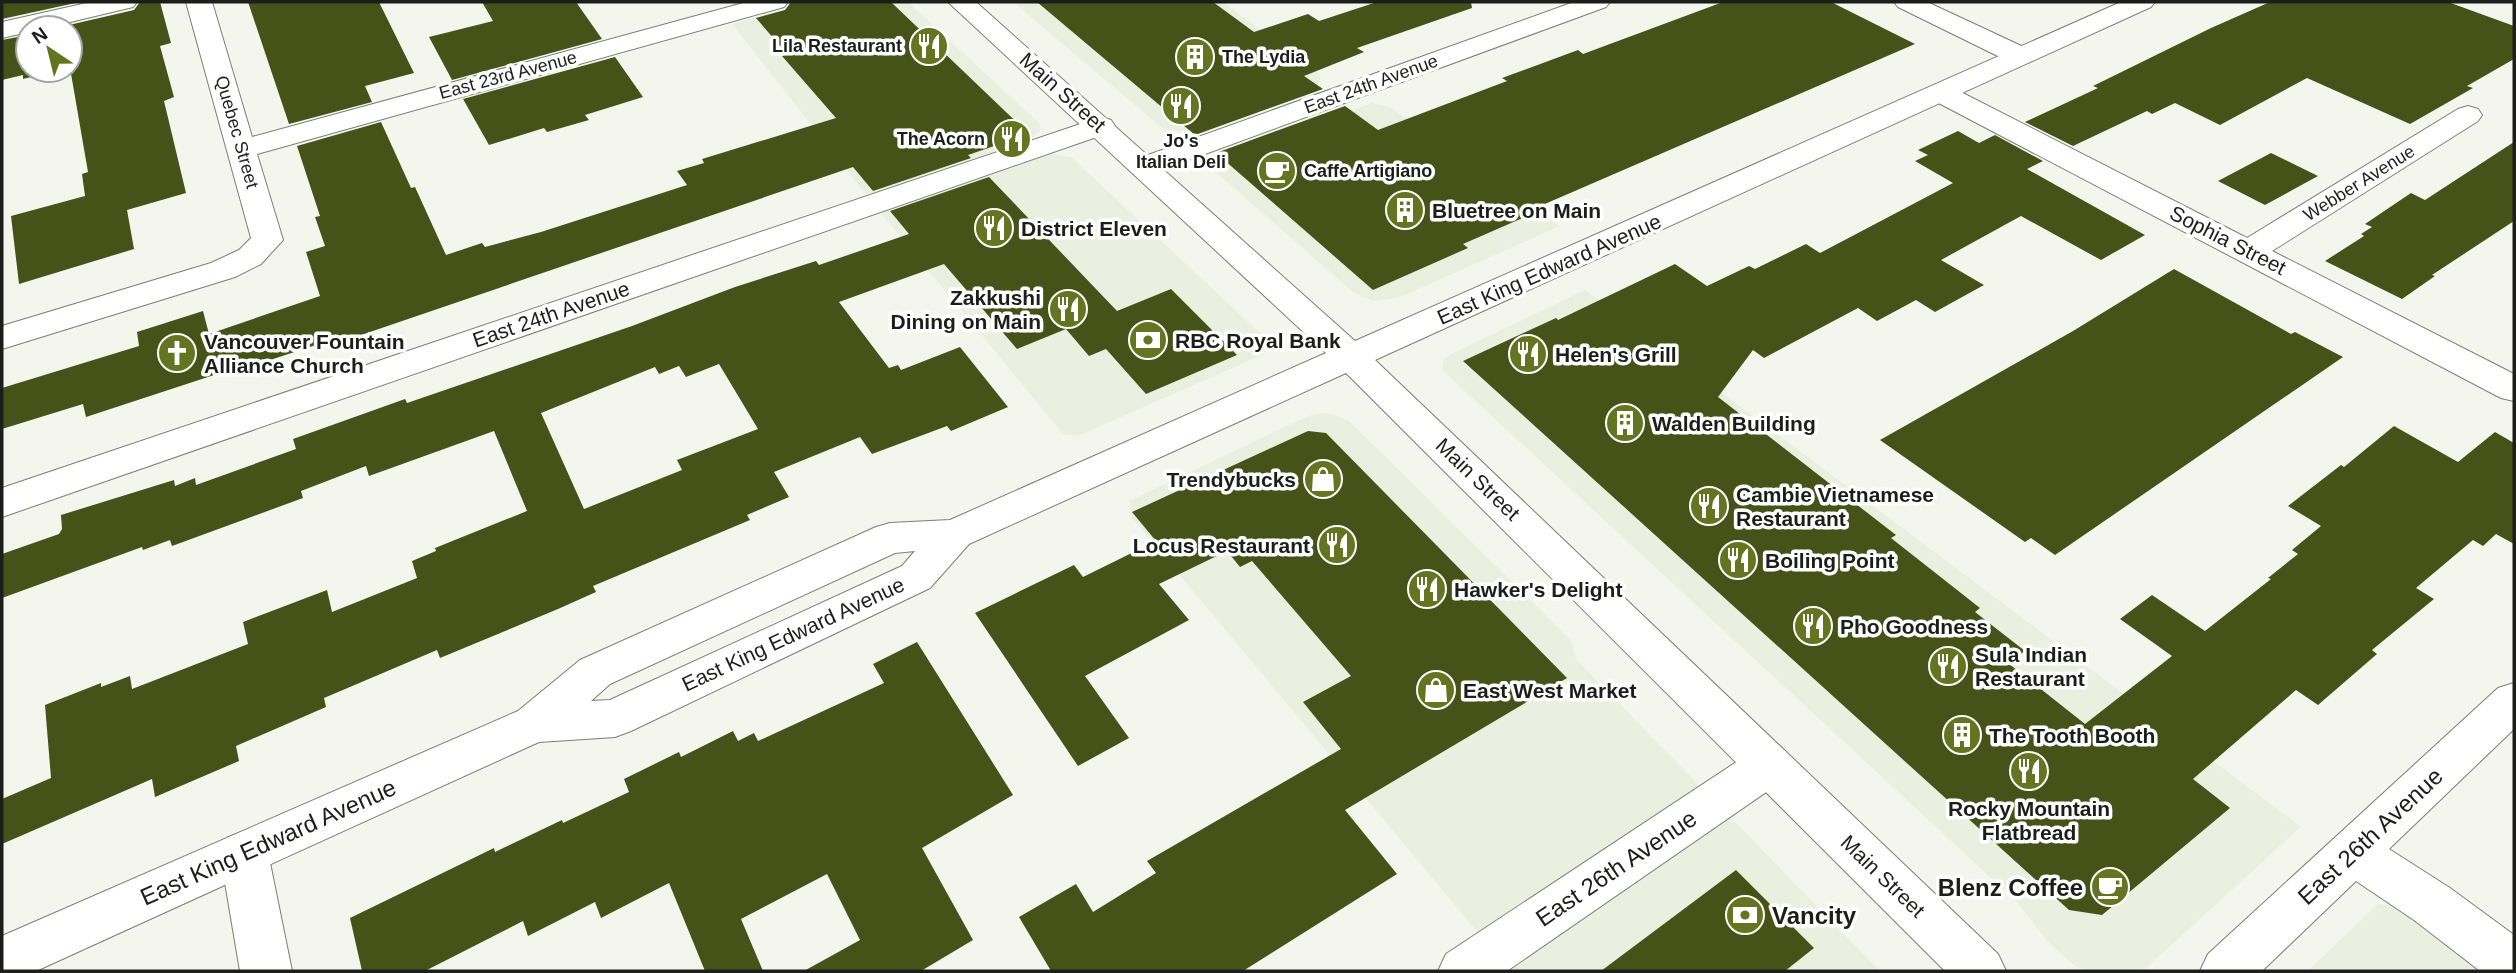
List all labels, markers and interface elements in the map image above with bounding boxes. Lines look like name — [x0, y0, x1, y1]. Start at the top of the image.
north arrow — [14, 14, 84, 84]
text: N — [28, 23, 51, 48]
restaurant icon: Lila Restaurant — [908, 25, 950, 67]
place label: Lila Restaurant — [772, 36, 902, 56]
building icon: The Lydia — [1174, 36, 1216, 78]
street label: East 23rd Avenue — [437, 47, 579, 103]
place label: The Lydia — [1222, 47, 1306, 67]
street label: Main Street — [1015, 48, 1111, 137]
street label: East 24th Avenue — [1301, 51, 1441, 117]
street label: Quebec Street — [211, 73, 263, 191]
restaurant icon: Jo's Italian Deli — [1160, 85, 1202, 127]
restaurant icon: The Acorn — [991, 118, 1033, 160]
place label: The Acorn — [897, 129, 985, 149]
place label: Jo's Italian Deli — [1136, 131, 1226, 172]
street label: Webber Avenue — [2300, 141, 2418, 225]
cafe icon: Caffe Artigiano — [1256, 150, 1298, 192]
place label: Caffe Artigiano — [1304, 161, 1432, 181]
building icon: Bluetree on Main — [1384, 189, 1426, 231]
place label: Bluetree on Main — [1432, 199, 1601, 222]
street label: Sophia Street — [2166, 201, 2290, 279]
restaurant icon: District Eleven — [973, 207, 1015, 249]
street label: East King Edward Avenue — [1434, 209, 1664, 329]
place label: District Eleven — [1021, 217, 1167, 240]
street label: East 24th Avenue — [470, 276, 632, 352]
place label: Zakkushi Dining on Main — [891, 286, 1041, 333]
restaurant icon: Zakkushi Dining on Main — [1047, 288, 1089, 330]
bank icon: RBC Royal Bank — [1127, 319, 1169, 361]
place label: RBC Royal Bank — [1175, 329, 1341, 352]
place label: Vancouver Fountain Alliance Church — [204, 330, 405, 377]
church icon: Vancouver Fountain Alliance Church — [156, 332, 198, 374]
restaurant icon: Helen's Grill — [1507, 333, 1549, 375]
place label: Helen's Grill — [1555, 343, 1677, 366]
building icon: Walden Building — [1604, 402, 1646, 444]
place label: Walden Building — [1652, 412, 1816, 435]
street label: Main Street — [1431, 433, 1525, 525]
shop icon: Trendybucks — [1302, 458, 1344, 500]
place label: Trendybucks — [1166, 468, 1296, 491]
place label: Cambie Vietnamese Restaurant — [1736, 483, 1934, 530]
restaurant icon: Cambie Vietnamese Restaurant — [1688, 485, 1730, 527]
restaurant icon: Locus Restaurant — [1316, 524, 1358, 566]
place label: Locus Restaurant — [1133, 534, 1310, 557]
restaurant icon: Boiling Point — [1717, 539, 1759, 581]
place label: Boiling Point — [1765, 549, 1894, 572]
restaurant icon: Hawker's Delight — [1406, 568, 1448, 610]
street label: East King Edward Avenue — [678, 572, 908, 696]
place label: Hawker's Delight — [1454, 578, 1622, 601]
restaurant icon: Pho Goodness — [1792, 605, 1834, 647]
place label: Pho Goodness — [1840, 615, 1988, 638]
place label: Sula Indian Restaurant — [1975, 643, 2087, 690]
restaurant icon: Sula Indian Restaurant — [1927, 645, 1969, 687]
shop icon: East West Market — [1415, 669, 1457, 711]
place label: East West Market — [1463, 679, 1637, 702]
building icon: The Tooth Booth — [1941, 714, 1983, 756]
place label: The Tooth Booth — [1989, 724, 2155, 747]
restaurant icon: Rocky Mountain Flatbread — [2008, 750, 2050, 792]
street label: East 26th Avenue — [2292, 762, 2448, 910]
street label: East King Edward Avenue — [136, 773, 400, 911]
place label: Rocky Mountain Flatbread — [1948, 797, 2110, 844]
street label: East 26th Avenue — [1531, 804, 1701, 932]
street label: Main Street — [1836, 830, 1930, 922]
cafe icon: Blenz Coffee — [2089, 866, 2131, 908]
place label: Blenz Coffee — [1938, 874, 2083, 901]
bank icon: Vancity — [1724, 894, 1766, 936]
place label: Vancity — [1772, 902, 1857, 929]

